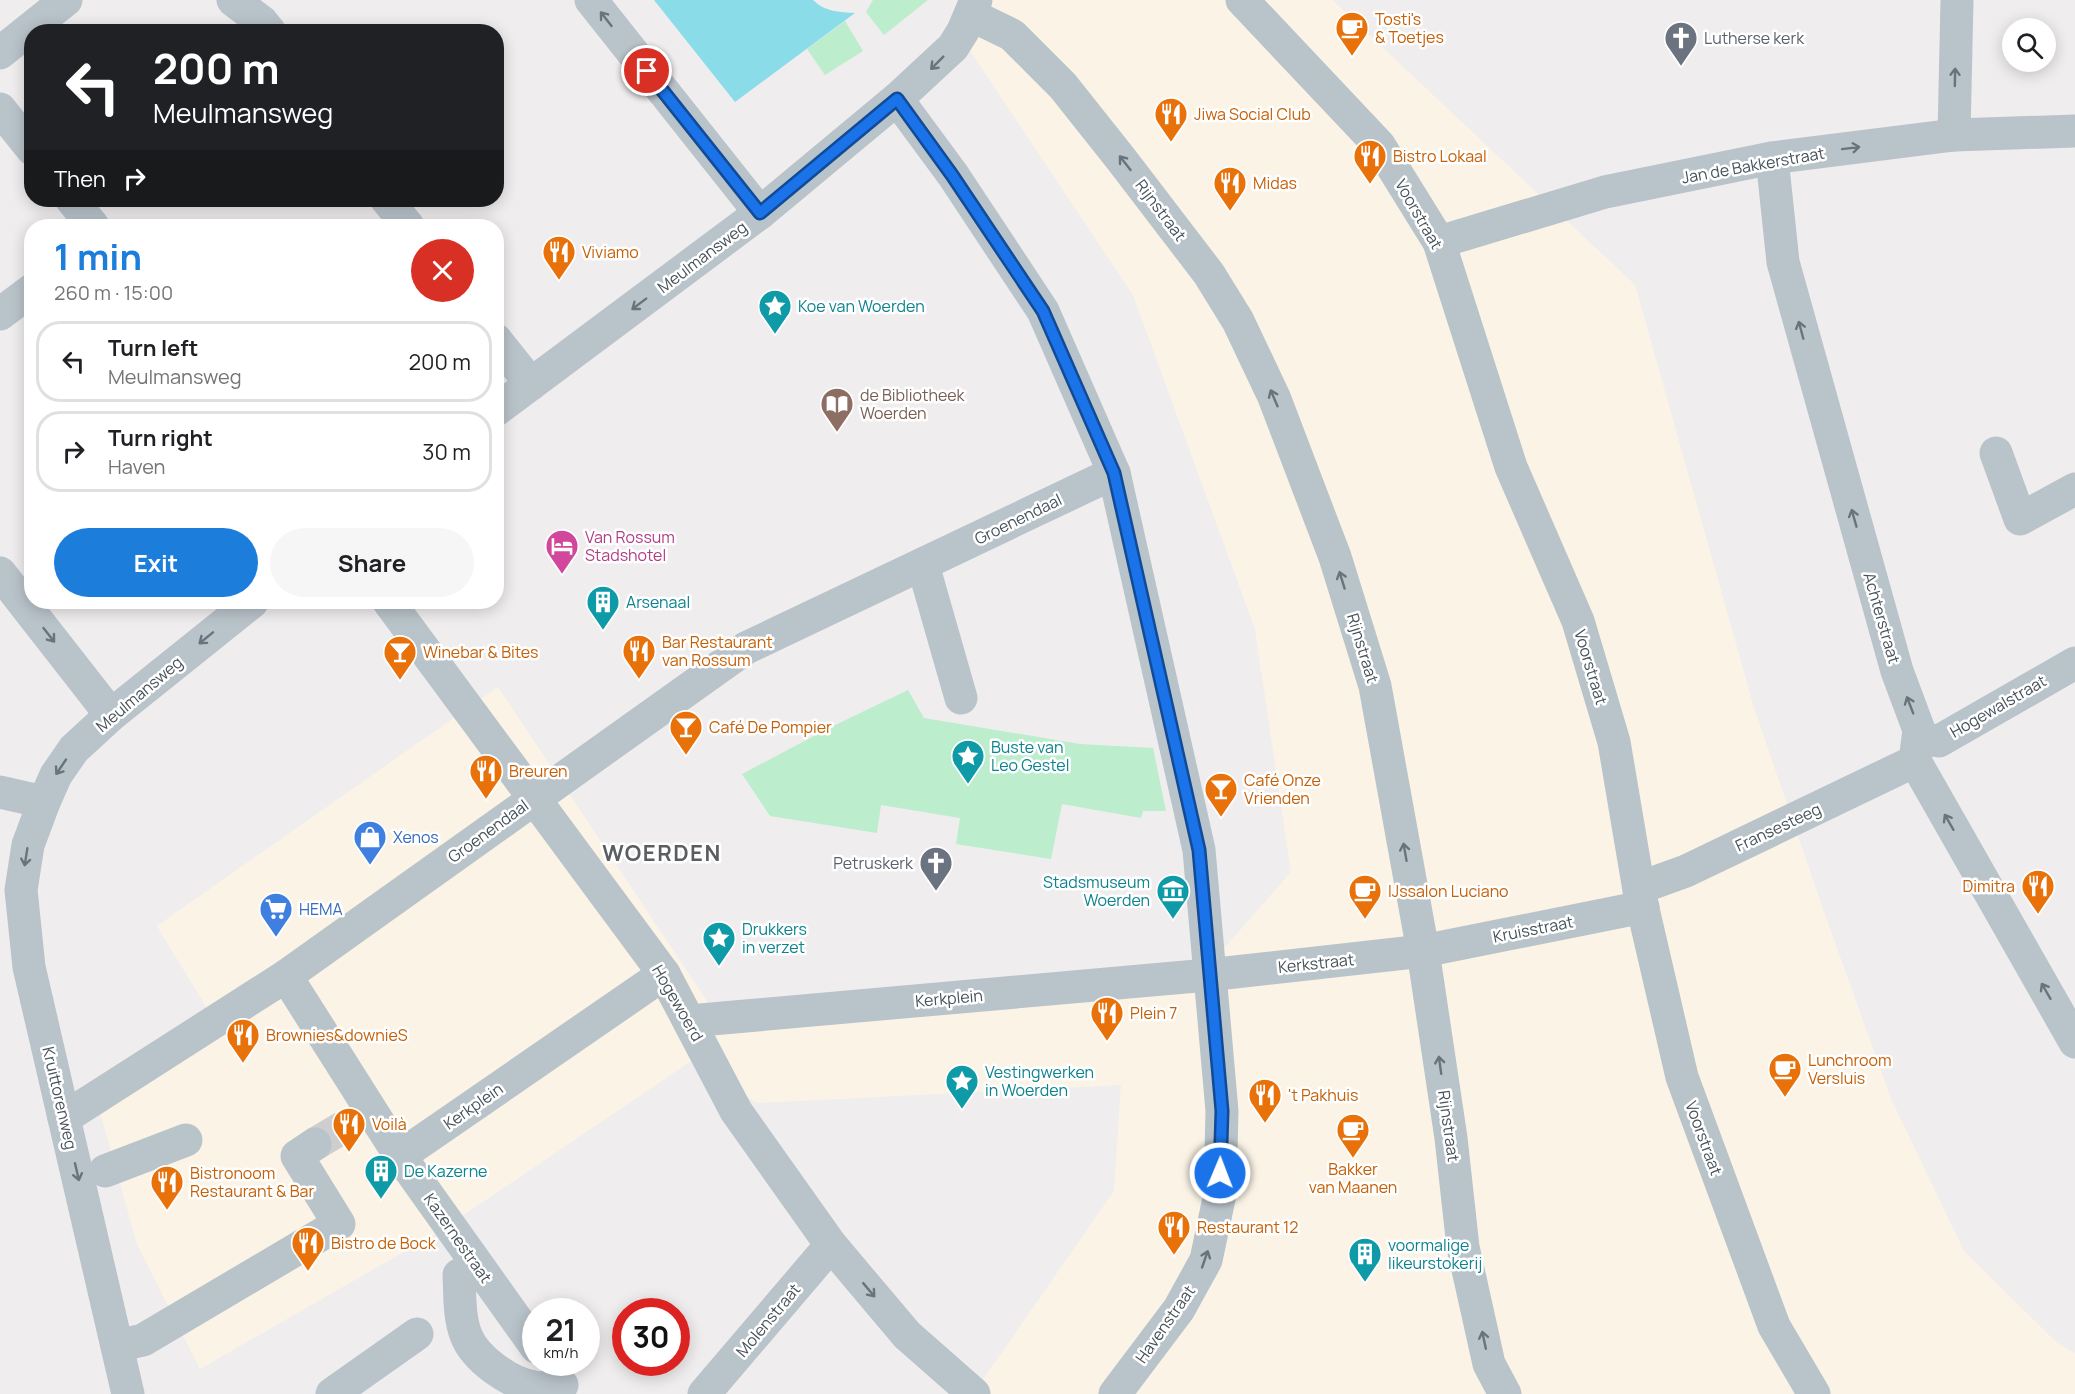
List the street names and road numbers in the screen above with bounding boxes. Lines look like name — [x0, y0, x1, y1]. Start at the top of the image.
street label: Jan de Bakkerstraat — [1680, 142, 1826, 188]
street label: Rijnstraat — [1131, 175, 1191, 245]
street label: Voorstraat — [1390, 175, 1448, 253]
street label: Meulmansweg — [653, 216, 751, 298]
street label: Groenendaal — [971, 488, 1065, 550]
street label: Achterstraat — [1858, 570, 1906, 666]
street label: Rijnstraat — [1342, 610, 1384, 686]
street label: Voorstraat — [1569, 627, 1613, 707]
street label: Meulmansweg — [91, 651, 187, 737]
street label: Hogewalstraat — [1946, 670, 2050, 742]
street label: Groenendaal — [443, 794, 533, 868]
street label: Fransesteeg — [1732, 798, 1824, 856]
street label: Kruisstraat — [1491, 910, 1575, 948]
street label: Kerkstraat — [1277, 948, 1355, 978]
street label: Hogewoerd — [647, 961, 709, 1045]
street label: Kerkplein — [914, 984, 984, 1012]
street label: Kruittorenweg — [37, 1044, 83, 1152]
street label: Kerkplein — [439, 1078, 507, 1134]
street label: Rijnstraat — [1433, 1089, 1465, 1163]
street label: Voorstraat — [1680, 1098, 1728, 1178]
street label: Kazernestraat — [419, 1189, 497, 1287]
street label: Molenstraat — [731, 1279, 805, 1361]
street label: Havenstraat — [1130, 1281, 1200, 1367]

